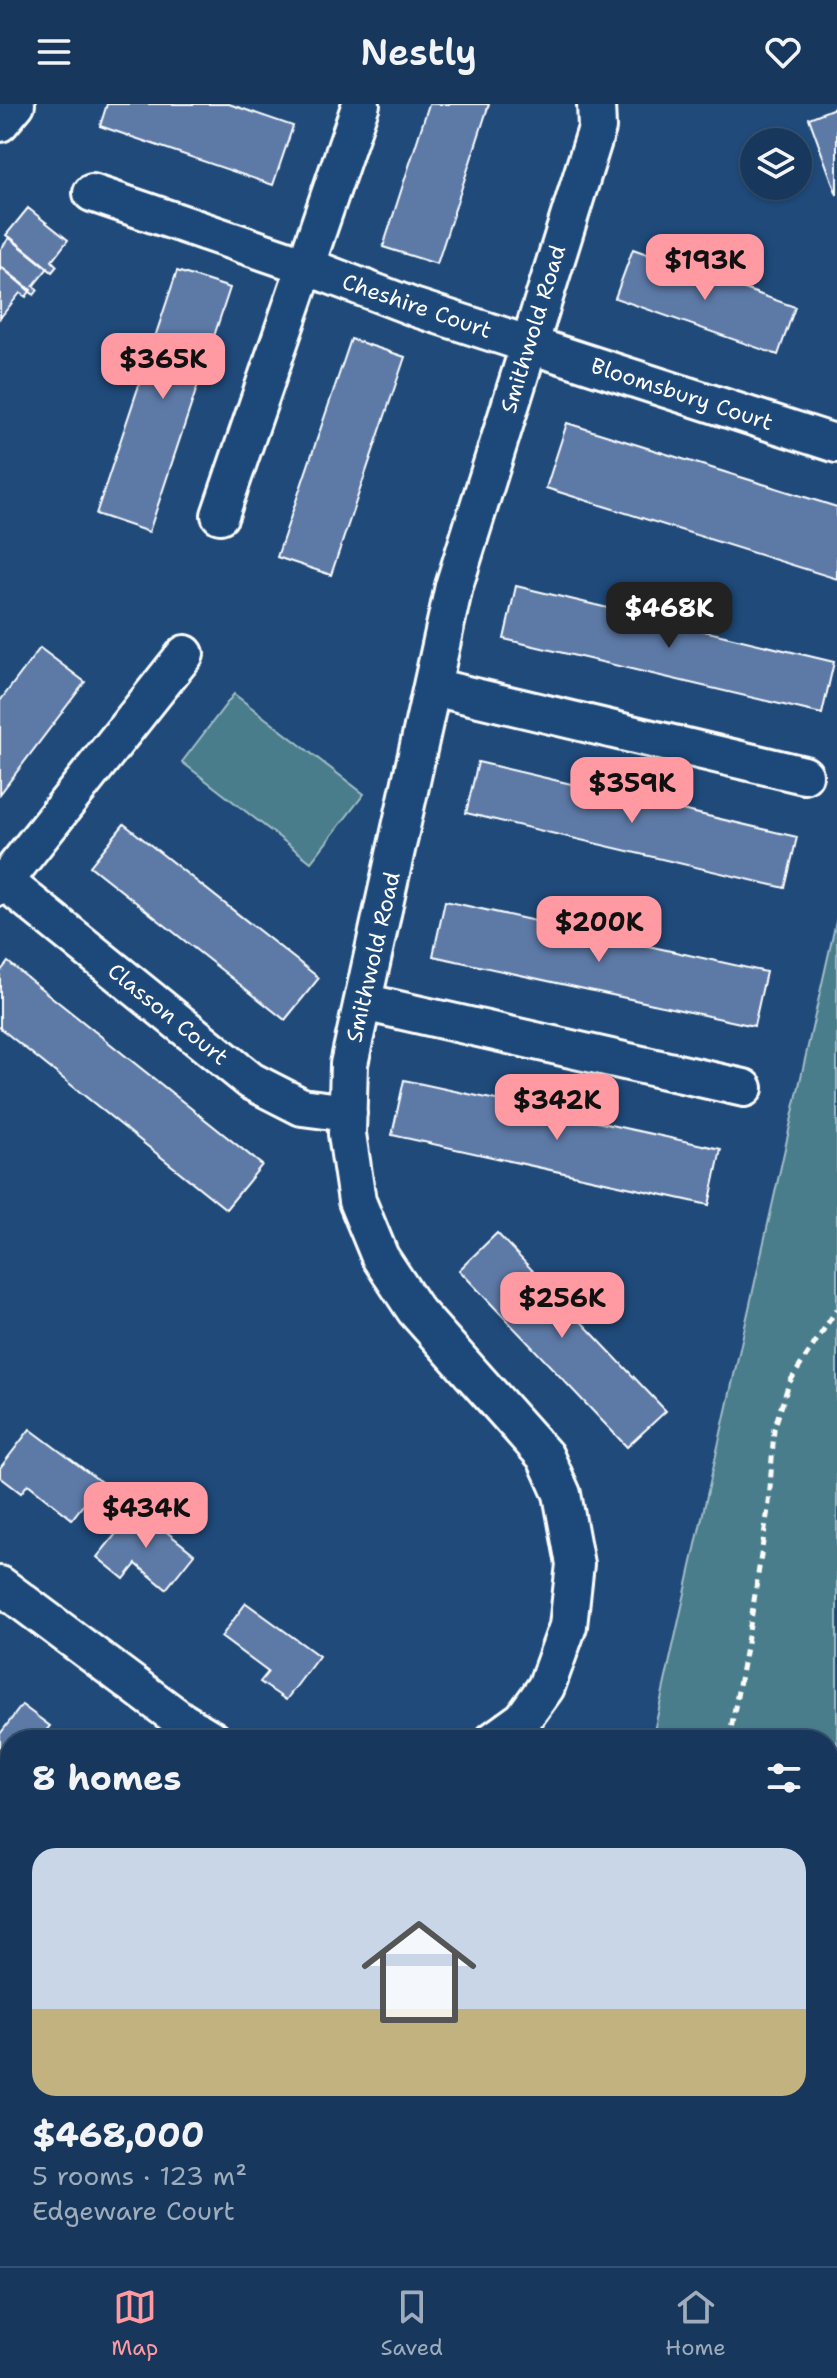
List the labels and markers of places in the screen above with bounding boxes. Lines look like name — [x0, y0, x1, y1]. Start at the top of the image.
pin: $193K — [649, 234, 761, 302]
pin: $365K — [107, 333, 219, 401]
pin: $468K — [613, 582, 725, 650]
pin: $359K — [576, 757, 688, 825]
pin: $200K — [543, 896, 655, 964]
pin: $342K — [501, 1074, 613, 1142]
pin: $256K — [506, 1272, 618, 1340]
pin: $434K — [90, 1482, 202, 1550]

